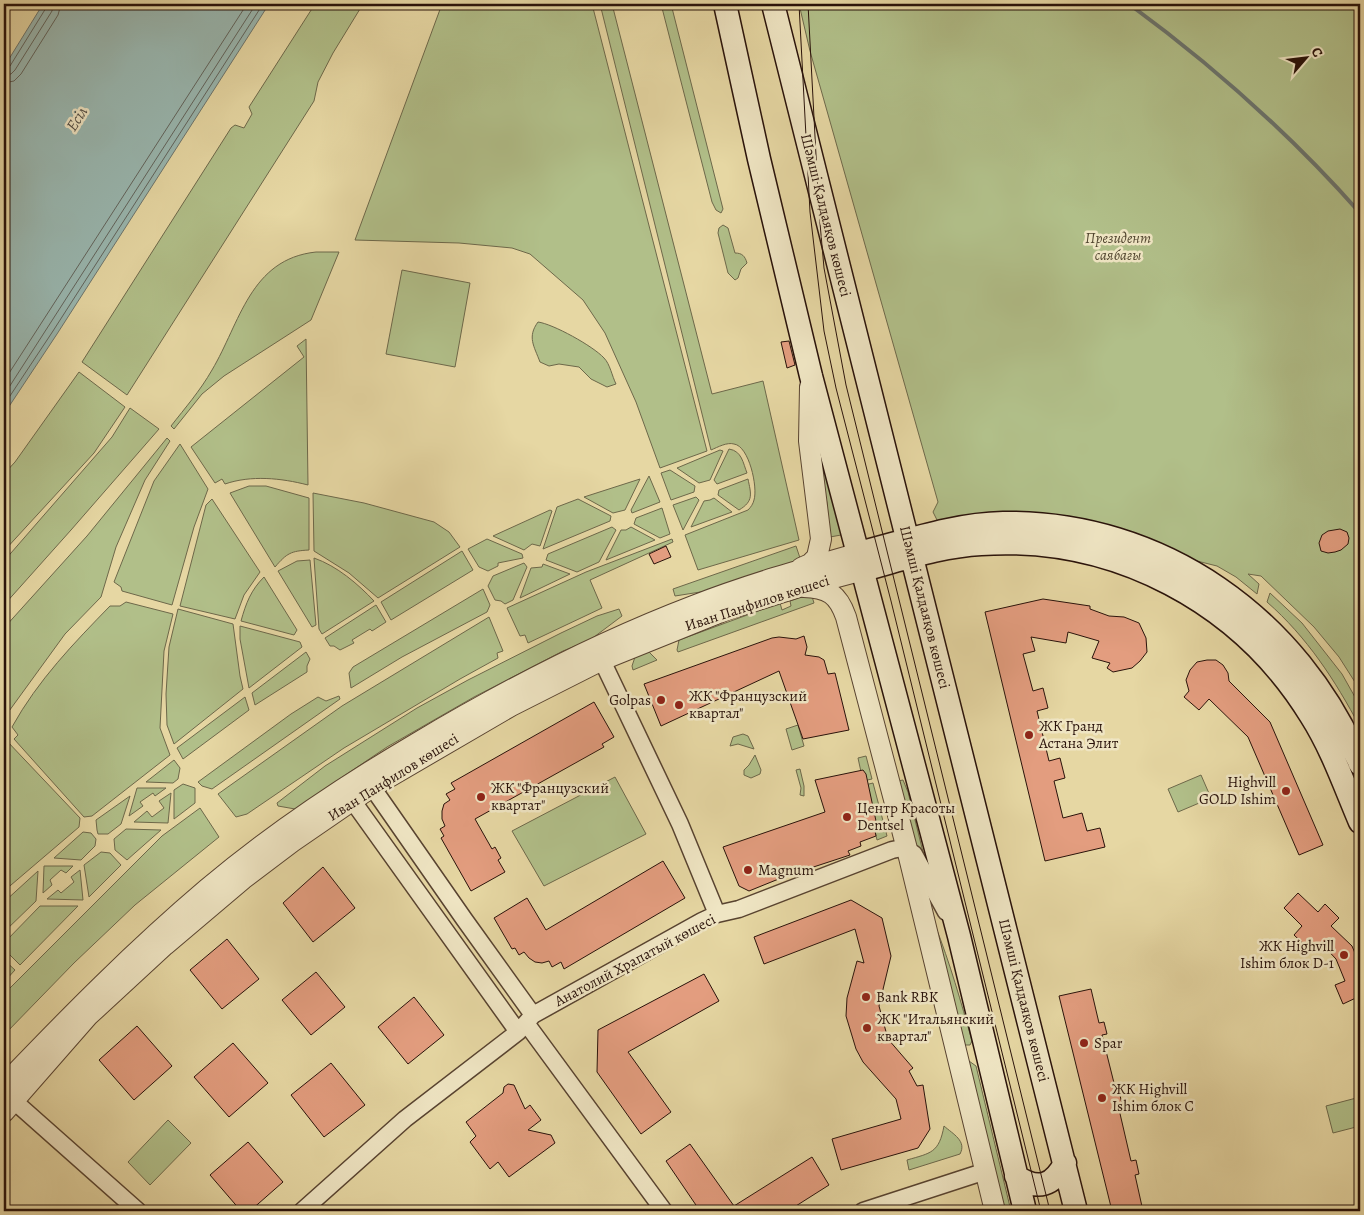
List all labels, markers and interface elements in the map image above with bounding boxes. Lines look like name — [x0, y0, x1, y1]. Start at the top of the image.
north arrow — [1282, 32, 1332, 82]
text: С — [1307, 44, 1328, 61]
water label: Есіл — [61, 102, 93, 135]
street label: Шәмші Қалдаяқов көшесі — [796, 131, 856, 299]
park label: Президент саябағы — [1085, 228, 1151, 265]
street label: Шәмші Қалдаяқов көшесі — [895, 523, 955, 691]
street label: Иван Панфилов көшесі — [682, 570, 832, 636]
place label: ЖК "Французский квартал" — [689, 686, 807, 723]
place label: Golpas — [609, 690, 651, 710]
marker: Golpas — [655, 694, 667, 706]
marker: ЖК "Французский квартал" — [673, 699, 685, 711]
place label: ЖК Гранд Астана Элит — [1038, 716, 1119, 753]
street label: Иван Панфилов көшесі — [324, 729, 462, 825]
marker: ЖК Гранд Астана Элит — [1023, 729, 1035, 741]
place label: Highvill GOLD Ishim — [1199, 772, 1277, 809]
place label: ЖК "Французский квартат" — [491, 778, 609, 815]
marker: Highvill GOLD Ishim — [1280, 785, 1292, 797]
marker: ЖК "Французский квартат" — [475, 791, 487, 803]
place label: Центр Красоты Dentsel — [857, 798, 955, 835]
marker: Центр Красоты Dentsel — [841, 811, 853, 823]
place label: Magnum — [758, 860, 814, 880]
marker: Magnum — [742, 864, 754, 876]
street label: Анатолий Храпатый көшесі — [550, 909, 719, 1011]
street label: Шәмші Қалдаяқов көшесі — [994, 916, 1054, 1084]
place label: ЖК Highvill Ishim блок D-1 — [1240, 936, 1334, 973]
marker: ЖК Highvill Ishim блок D-1 — [1338, 949, 1350, 961]
place label: Bank RBK — [876, 987, 939, 1007]
marker: Bank RBK — [860, 991, 872, 1003]
place label: ЖК "Итальянский квартал" — [877, 1009, 994, 1046]
marker: ЖК "Итальянский квартал" — [861, 1022, 873, 1034]
place label: Spar — [1094, 1033, 1123, 1053]
marker: Spar — [1078, 1037, 1090, 1049]
place label: ЖК Highvill Ishim блок C — [1112, 1079, 1194, 1116]
marker: ЖК Highvill Ishim блок C — [1096, 1092, 1108, 1104]

